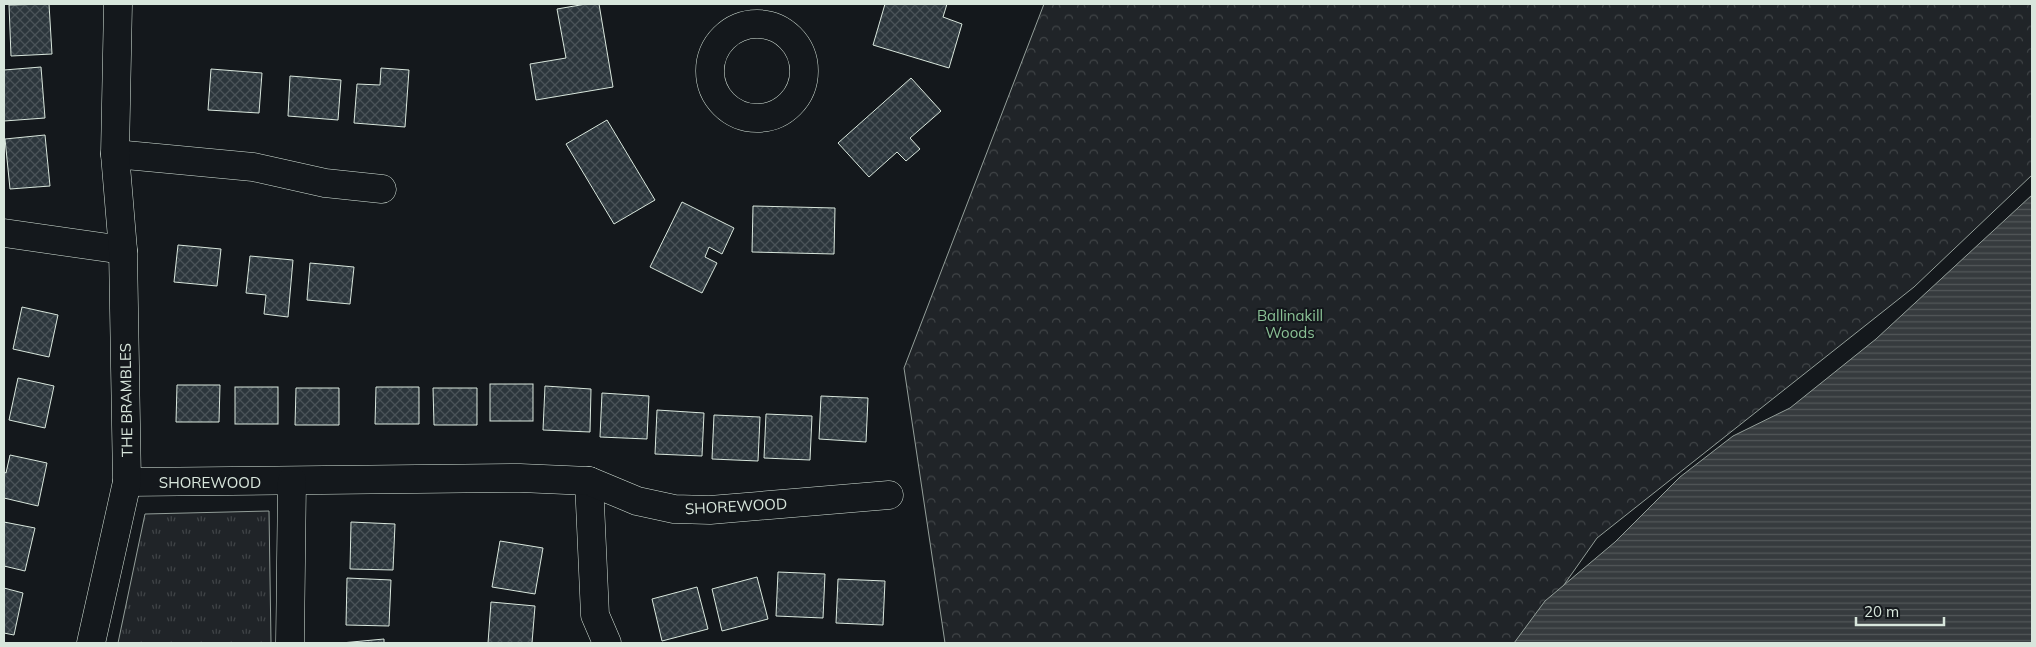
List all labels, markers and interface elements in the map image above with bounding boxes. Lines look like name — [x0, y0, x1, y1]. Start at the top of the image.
park label: Ballinakill Woods — [1257, 306, 1323, 342]
street label: THE BRAMBLES — [116, 343, 136, 457]
street label: SHOREWOOD — [159, 473, 261, 492]
street label: SHOREWOOD — [684, 494, 788, 518]
scale bar — [1856, 594, 1944, 626]
text: 20 m — [1864, 602, 1899, 621]

